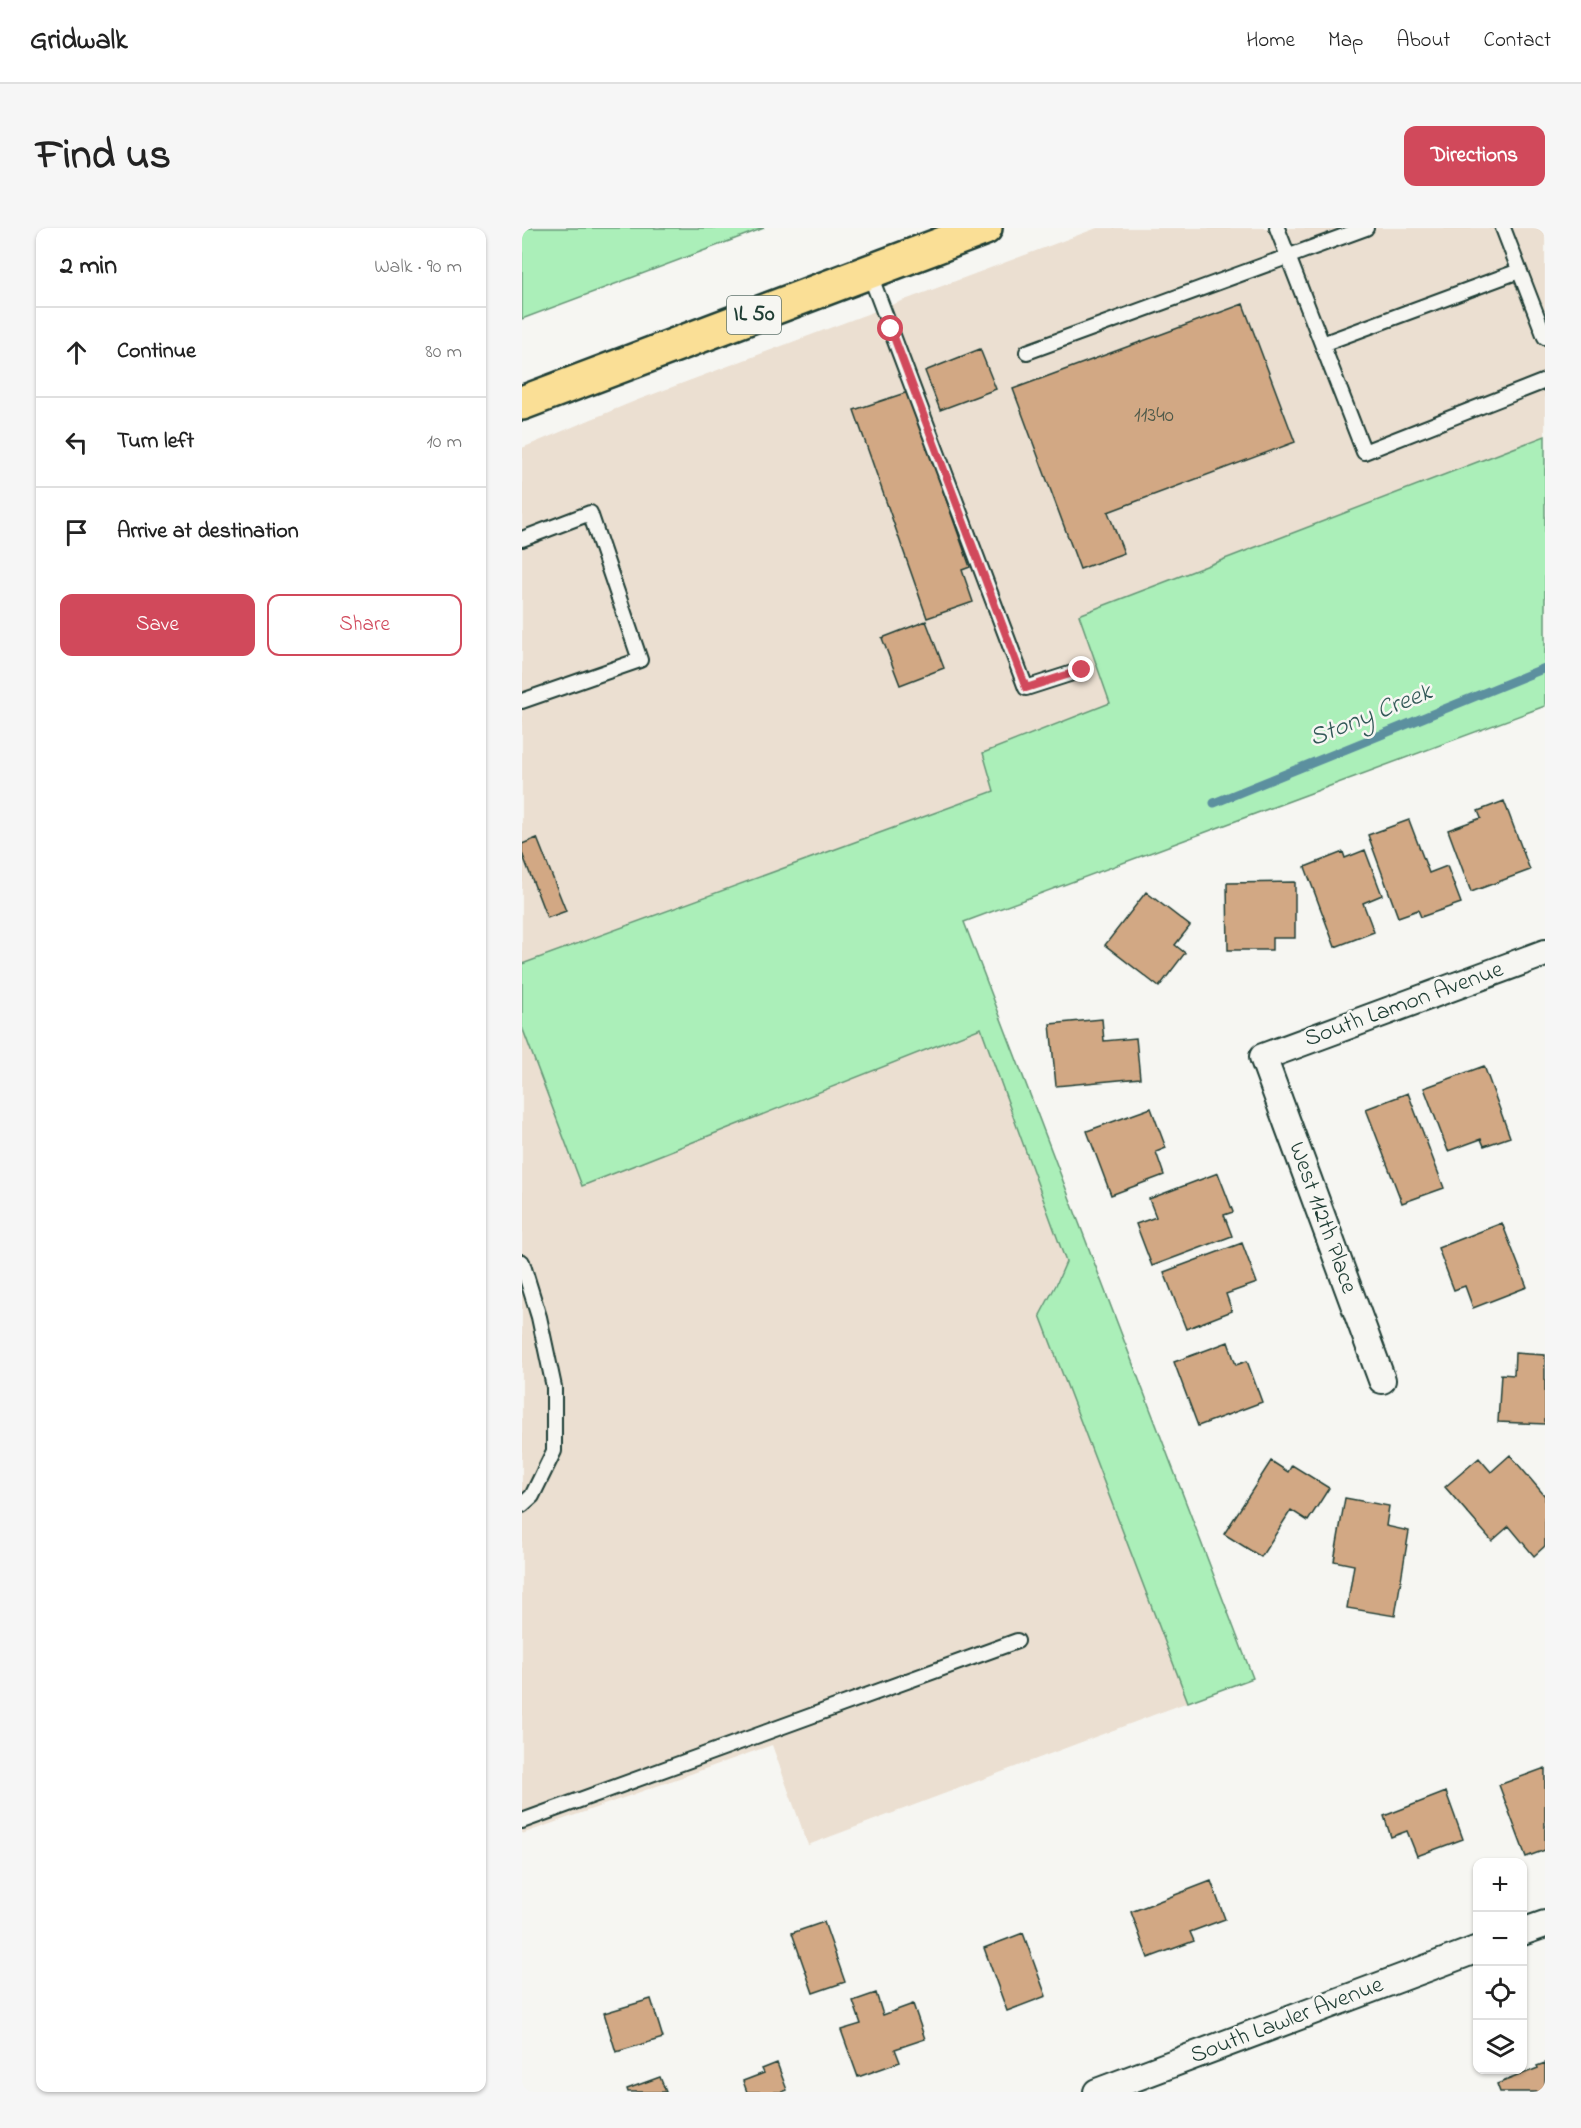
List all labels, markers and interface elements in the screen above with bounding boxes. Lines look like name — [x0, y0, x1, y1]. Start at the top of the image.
text: Gridwalk — [30, 21, 127, 62]
text: Home — [1246, 26, 1295, 56]
text: Map — [1328, 26, 1363, 56]
text: About — [1396, 26, 1450, 56]
text: Contact — [1483, 26, 1551, 56]
text: Find us — [36, 126, 171, 187]
button: Directions — [1404, 126, 1545, 186]
text: 2 min — [60, 248, 117, 286]
text: Walk · 90 m — [374, 253, 462, 282]
road number: IL 50 — [727, 296, 781, 334]
route start — [877, 315, 903, 341]
icon: ahead — [60, 336, 93, 369]
text: Continue — [117, 336, 196, 368]
text: 80 m — [425, 338, 462, 367]
house number: 11340 — [1134, 401, 1174, 431]
icon: left — [60, 426, 93, 459]
text: Turn left — [117, 426, 194, 458]
text: 10 m — [426, 428, 462, 457]
icon: arrive — [60, 516, 93, 549]
text: Arrive at destination — [117, 516, 299, 548]
button: Save — [60, 594, 255, 656]
button: Share — [267, 594, 462, 656]
route end — [1068, 656, 1094, 682]
water label: Stony Creek — [1304, 673, 1440, 758]
street label: South Lamon Avenue — [1300, 953, 1509, 1057]
street label: West 112th Place — [1278, 1137, 1366, 1299]
map controls — [1473, 1858, 1527, 2074]
button: + — [1473, 1858, 1527, 1912]
button: − — [1473, 1912, 1527, 1966]
button: locate — [1473, 1966, 1527, 2020]
street label: South Lawler Avenue — [1185, 1968, 1389, 2074]
button: layers — [1473, 2020, 1527, 2074]

